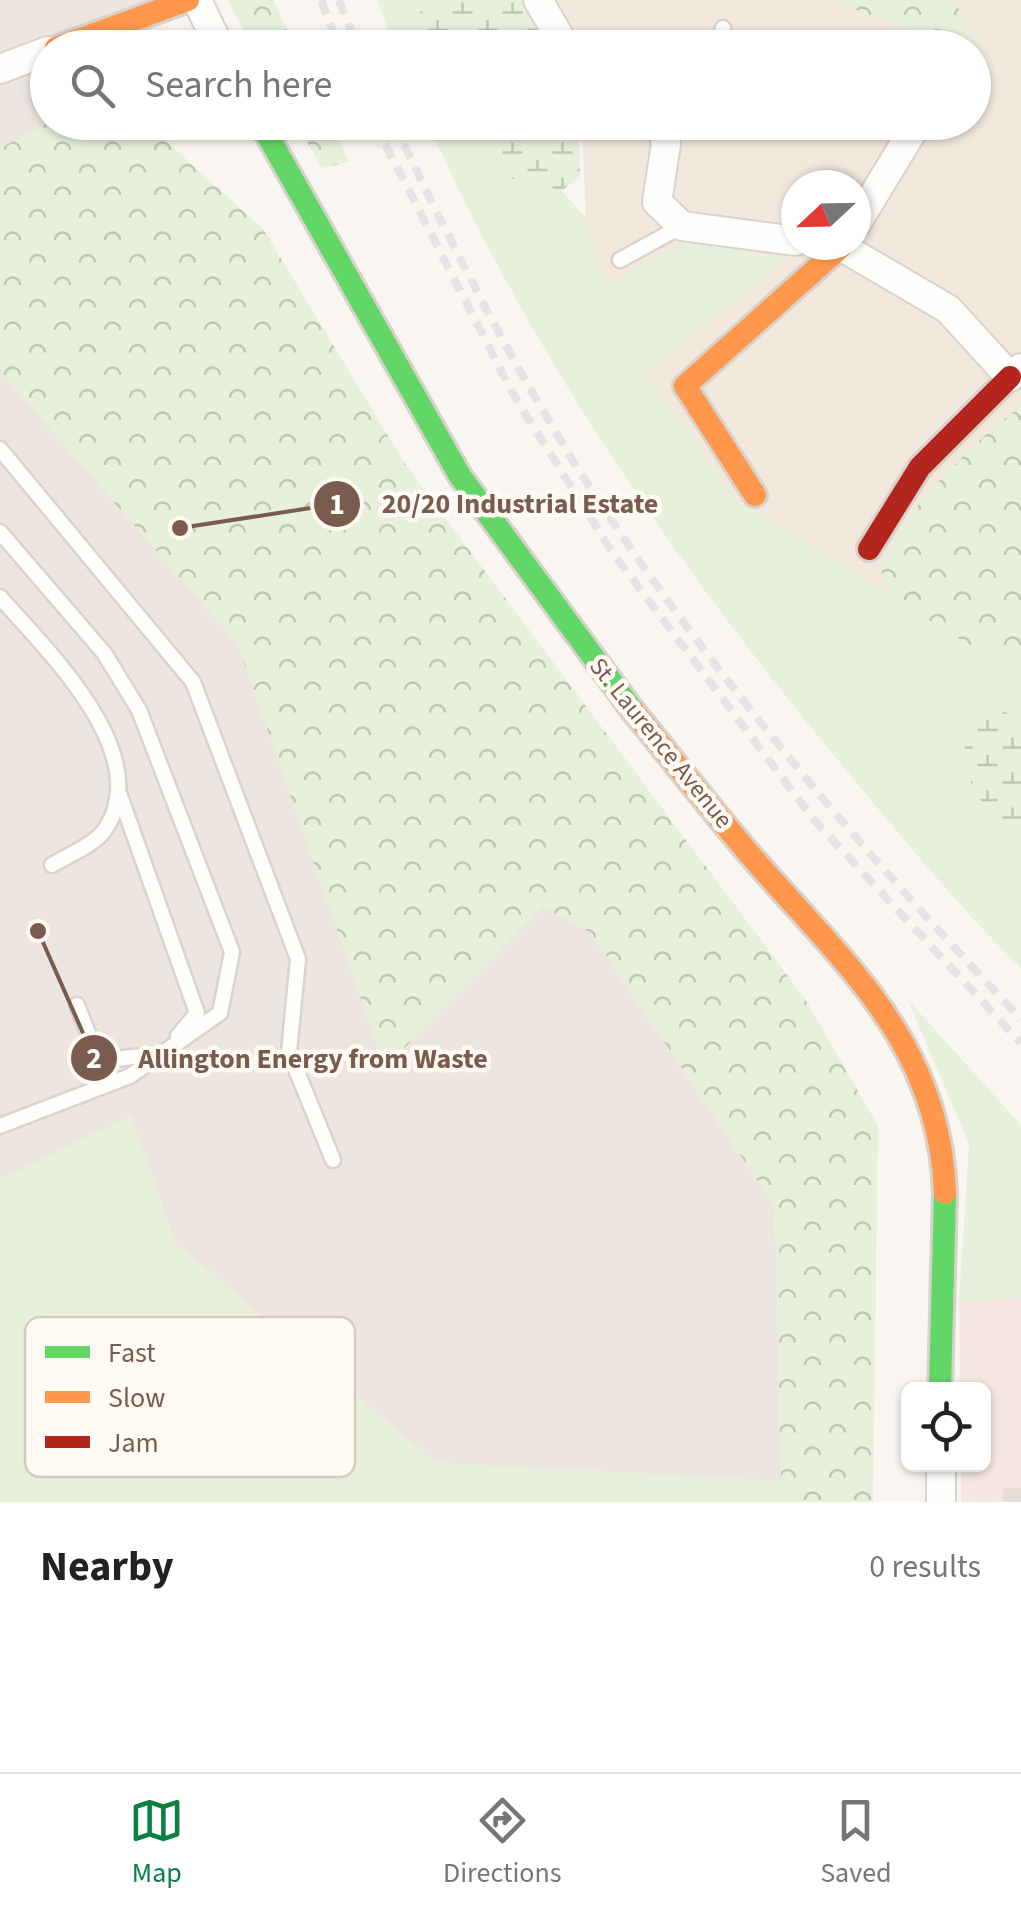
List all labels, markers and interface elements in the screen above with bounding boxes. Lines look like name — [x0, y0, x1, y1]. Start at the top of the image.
search box — [30, 30, 991, 140]
icon: search — [65, 58, 120, 113]
text: Search here — [145, 58, 332, 112]
north arrow — [781, 170, 871, 260]
callout: 20/20 Industrial Estate — [312, 475, 678, 533]
text: 1 — [329, 483, 345, 526]
text: 20/20 Industrial Estate — [382, 484, 658, 524]
street label: St. Laurence Avenue — [581, 650, 741, 836]
callout: Allington Energy from Waste — [69, 1029, 508, 1087]
text: 2 — [86, 1037, 102, 1080]
text: Allington Energy from Waste — [137, 1039, 488, 1079]
legend — [25, 1317, 355, 1477]
text: Fast — [108, 1333, 156, 1373]
text: Slow — [108, 1378, 165, 1418]
map controls — [901, 1382, 991, 1472]
button: locate — [901, 1382, 991, 1472]
text: Jam — [108, 1423, 159, 1463]
text: Nearby — [40, 1537, 174, 1597]
text: 0 results — [869, 1544, 981, 1590]
tab: Map — [129, 1793, 184, 1893]
tab: Directions — [443, 1793, 562, 1893]
tab: Saved — [820, 1793, 892, 1893]

